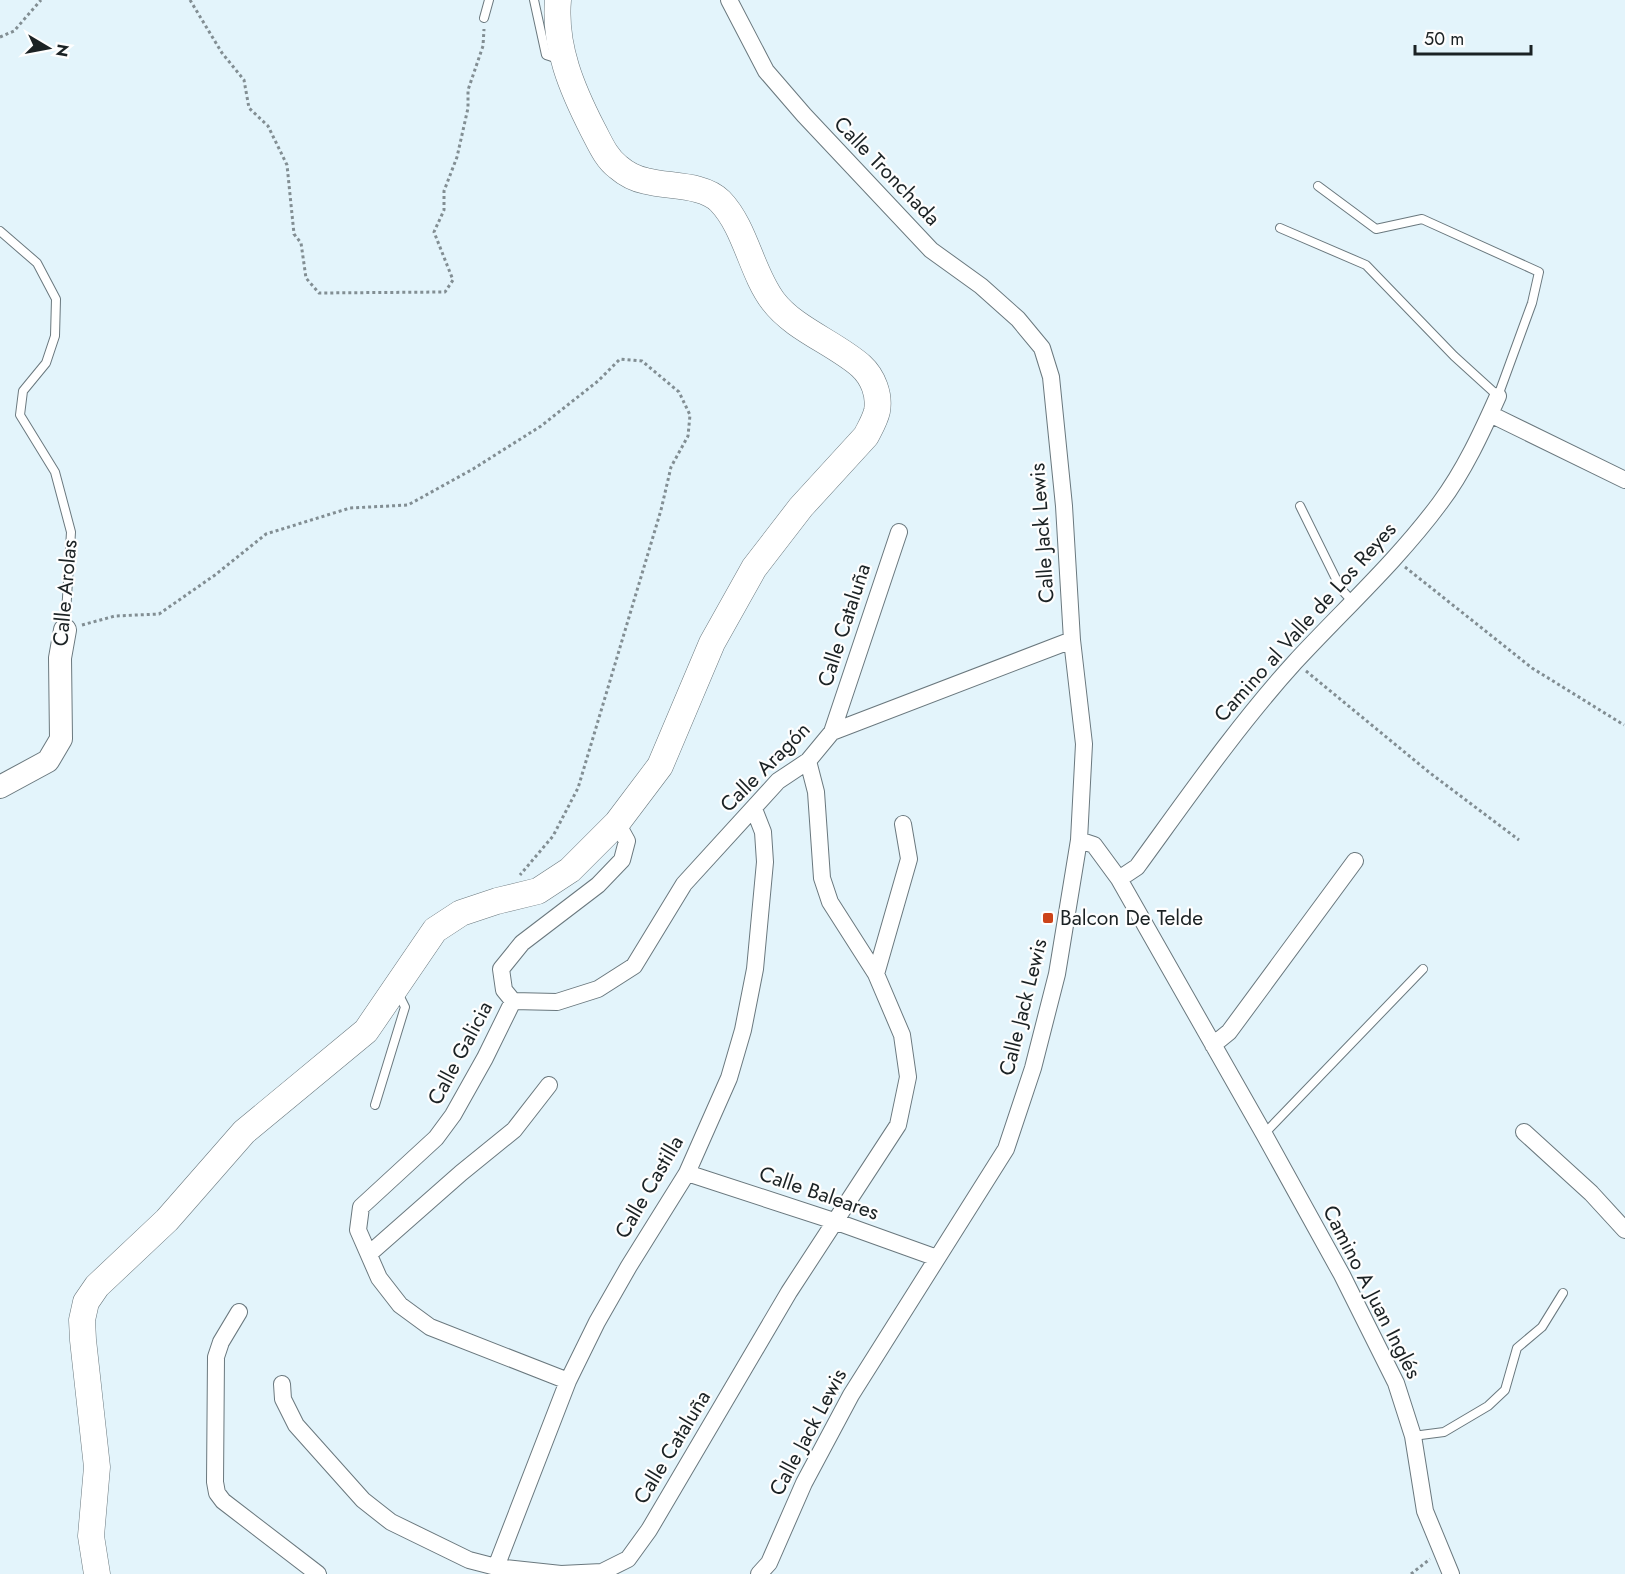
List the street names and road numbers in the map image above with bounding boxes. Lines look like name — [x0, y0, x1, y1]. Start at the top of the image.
street label: Calle Tronchada — [827, 110, 947, 232]
street label: Calle Jack Lewis — [1022, 462, 1062, 604]
street label: Camino al Valle de Los Reyes — [1207, 515, 1403, 729]
street label: Calle Arolas — [45, 538, 85, 648]
street label: Calle Cataluña — [810, 560, 878, 690]
street label: Calle Aragón — [713, 715, 817, 819]
street label: Calle Jack Lewis — [991, 935, 1055, 1079]
street label: Calle Galicia — [420, 996, 500, 1110]
street label: Calle Castilla — [607, 1130, 691, 1244]
street label: Calle Baleares — [755, 1158, 883, 1228]
street label: Camino A Juan Inglés — [1315, 1200, 1429, 1384]
street label: Calle Jack Lewis — [762, 1363, 854, 1501]
street label: Calle Cataluña — [626, 1384, 718, 1510]

